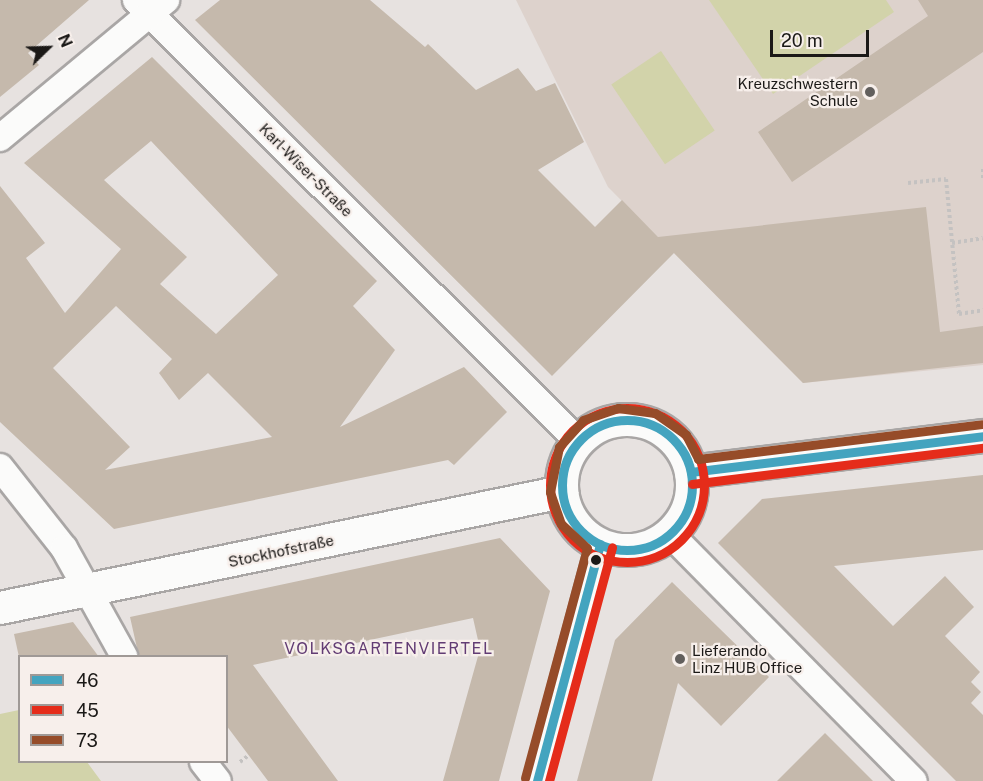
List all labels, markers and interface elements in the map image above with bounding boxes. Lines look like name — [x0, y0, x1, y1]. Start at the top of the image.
north arrow — [18, 18, 78, 78]
scale bar — [773, 18, 872, 56]
text: 20 m — [781, 30, 823, 51]
text: N — [54, 31, 76, 50]
place label: Kreuzschwestern Schule — [738, 74, 858, 109]
marker: Kreuzschwestern Schule — [863, 85, 877, 99]
street label: Karl-Wiser-Straße — [256, 120, 356, 220]
street label: Stockhofstraße — [227, 531, 335, 571]
unlabelled marker — [590, 554, 602, 566]
district label: VOLKSGARTENVIERTEL — [284, 639, 494, 659]
place label: Lieferando Linz HUB Office — [692, 641, 802, 676]
marker: Lieferando Linz HUB Office — [673, 652, 687, 666]
legend — [18, 655, 228, 763]
text: 46 — [76, 670, 99, 691]
text: 45 — [76, 700, 99, 721]
text: 73 — [76, 730, 98, 751]

